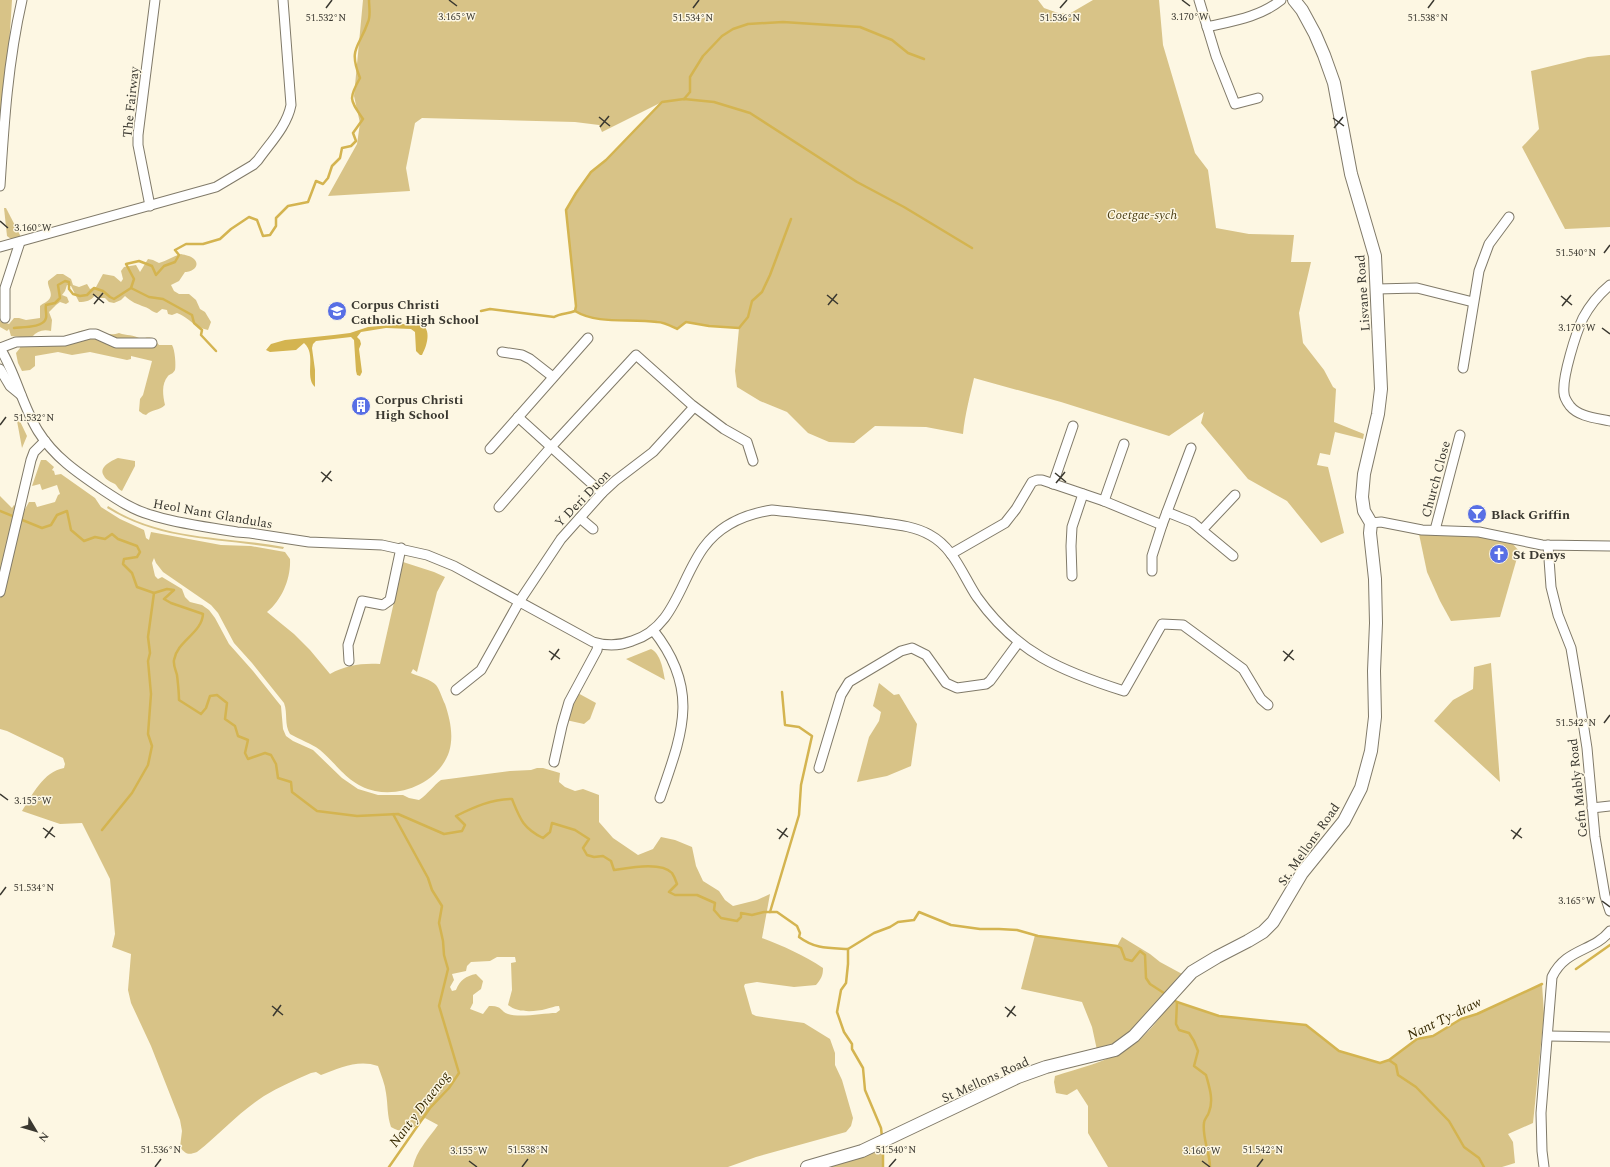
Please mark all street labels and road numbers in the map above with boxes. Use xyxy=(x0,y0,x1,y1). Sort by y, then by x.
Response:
street label: The Fairway xyxy=(117,65,145,139)
street label: Lisvane Road xyxy=(1350,254,1376,332)
street label: Church Close xyxy=(1416,439,1456,520)
street label: Y Deri Duon xyxy=(550,465,616,532)
street label: Heol Nant Glandulas xyxy=(151,494,274,534)
street label: Cefn Mably Road xyxy=(1563,737,1593,838)
street label: St. Mellons Road xyxy=(1273,799,1345,890)
street label: St Mellons Road xyxy=(938,1052,1032,1108)

